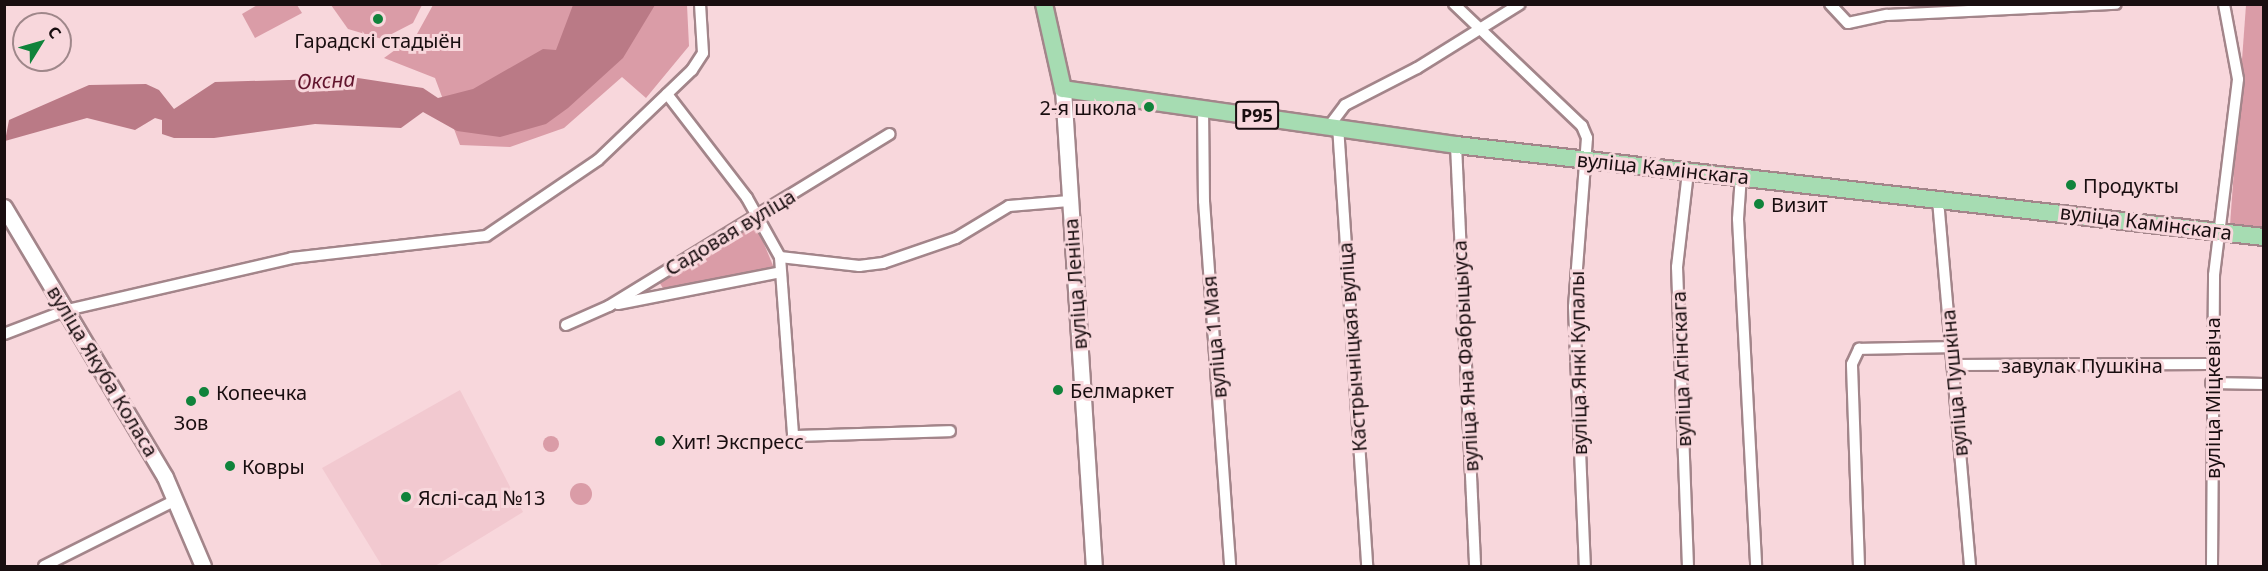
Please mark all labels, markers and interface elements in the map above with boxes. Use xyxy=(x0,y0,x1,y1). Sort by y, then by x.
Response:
north arrow xyxy=(12,12,72,72)
marker: Гарадскі стадыён xyxy=(371,12,385,26)
text: С xyxy=(43,22,67,43)
place label: Гарадскі стадыён xyxy=(294,28,462,52)
water label: Оксна xyxy=(296,66,356,94)
place label: 2-я школа xyxy=(1040,95,1137,119)
marker: 2-я школа xyxy=(1142,100,1156,114)
road number: Р95 xyxy=(1234,100,1280,130)
street label: вуліца Камінскага xyxy=(1576,147,1750,189)
place label: Продукты xyxy=(2083,173,2179,197)
marker: Продукты xyxy=(2064,178,2078,192)
street label: Садовая вуліца xyxy=(661,184,799,280)
place label: Визит xyxy=(1771,192,1828,216)
marker: Визит xyxy=(1752,197,1766,211)
street label: вуліца Камінскага xyxy=(2059,200,2233,244)
street label: вуліца Леніна xyxy=(1058,218,1092,350)
street label: вуліца Яна Фабрыцыуса xyxy=(1447,240,1483,472)
street label: Кастрычніцкая вуліца xyxy=(1333,241,1371,453)
street label: вуліца Янкі Купалы xyxy=(1564,271,1592,455)
street label: вуліца 1 Мая xyxy=(1197,275,1231,399)
street label: вуліца Якуба Коласа xyxy=(42,281,164,461)
street label: вуліца Агінскага xyxy=(1666,291,1696,447)
street label: вуліца Пушкіна xyxy=(1936,308,1972,458)
street label: вуліца Міцкевіча xyxy=(2200,317,2224,479)
street label: завулак Пушкіна xyxy=(2001,353,2163,377)
place label: Белмаркет xyxy=(1070,378,1174,402)
place label: Копеечка xyxy=(216,380,307,404)
marker: Белмаркет xyxy=(1051,383,1065,397)
marker: Копеечка xyxy=(197,385,211,399)
marker: Зов xyxy=(184,394,198,408)
place label: Зов xyxy=(174,410,208,434)
place label: Хит! Экспресс xyxy=(672,429,804,453)
marker: Хит! Экспресс xyxy=(653,434,667,448)
place label: Ковры xyxy=(242,454,305,478)
marker: Ковры xyxy=(223,459,237,473)
place label: Яслі-сад №13 xyxy=(418,485,546,509)
marker: Яслі-сад №13 xyxy=(399,490,413,504)

